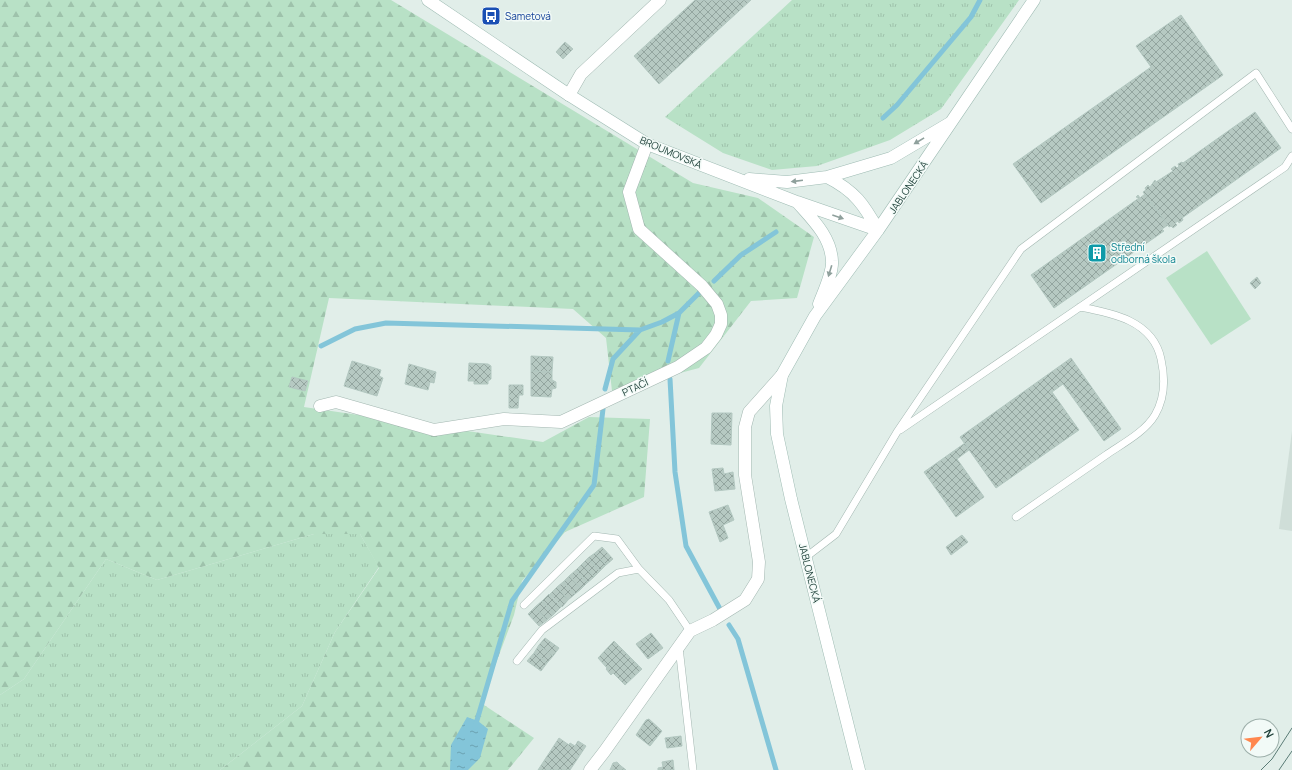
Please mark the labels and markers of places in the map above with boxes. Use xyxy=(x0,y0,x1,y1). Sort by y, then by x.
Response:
bus stop icon: Sametová xyxy=(480,5,502,27)
place label: Sametová xyxy=(505,9,551,23)
place label: Střední odborná škola xyxy=(1111,240,1176,266)
building icon: Střední odborná škola xyxy=(1086,242,1108,264)

